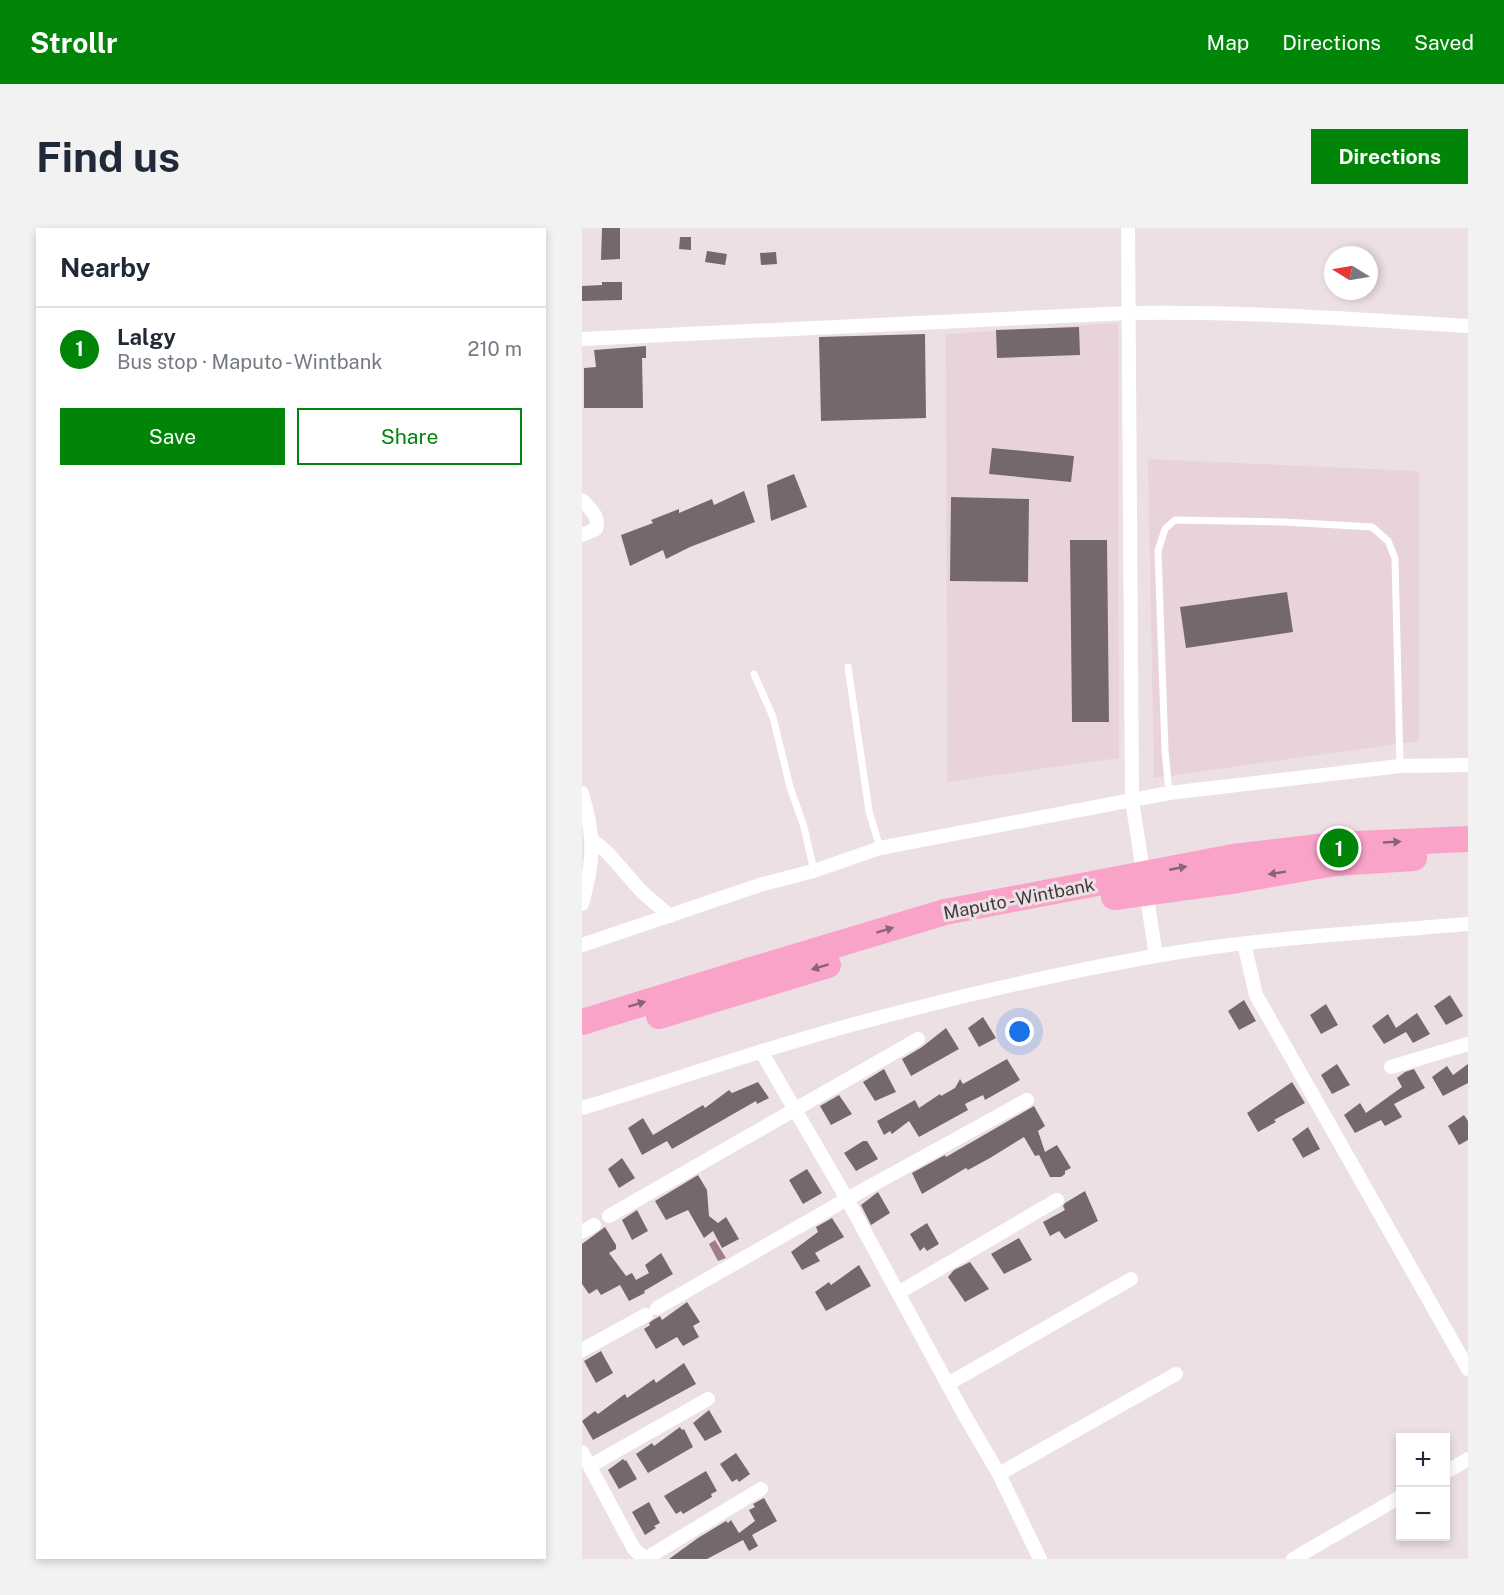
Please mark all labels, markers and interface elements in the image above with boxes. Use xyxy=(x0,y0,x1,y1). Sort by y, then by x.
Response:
text: Strollr xyxy=(30,26,118,59)
text: Map xyxy=(1207,30,1249,55)
text: Directions xyxy=(1282,30,1381,55)
text: Saved xyxy=(1414,30,1474,55)
button: Directions xyxy=(1311,129,1468,184)
text: Find us xyxy=(36,132,180,181)
north arrow xyxy=(1324,246,1378,300)
text: Nearby xyxy=(60,252,150,283)
text: Lalgy xyxy=(117,324,176,350)
text: 1 xyxy=(75,337,84,361)
text: 210 m xyxy=(468,337,522,361)
text: Bus stop · Maputo - Wintbank xyxy=(117,350,382,374)
button: Save xyxy=(60,408,285,465)
button: Share xyxy=(297,408,522,465)
pin: 1 xyxy=(1320,826,1359,870)
one-way arrow xyxy=(1382,837,1401,846)
one-way arrow xyxy=(1169,863,1188,872)
one-way arrow xyxy=(1268,868,1287,877)
street label: Maputo - Wintbank xyxy=(941,874,1096,923)
one-way arrow xyxy=(876,925,894,934)
one-way arrow xyxy=(811,963,829,972)
one-way arrow xyxy=(629,999,647,1008)
your location xyxy=(1005,1017,1034,1046)
map controls xyxy=(1396,1433,1450,1541)
button: + xyxy=(1396,1433,1450,1487)
button: − xyxy=(1396,1487,1450,1541)

